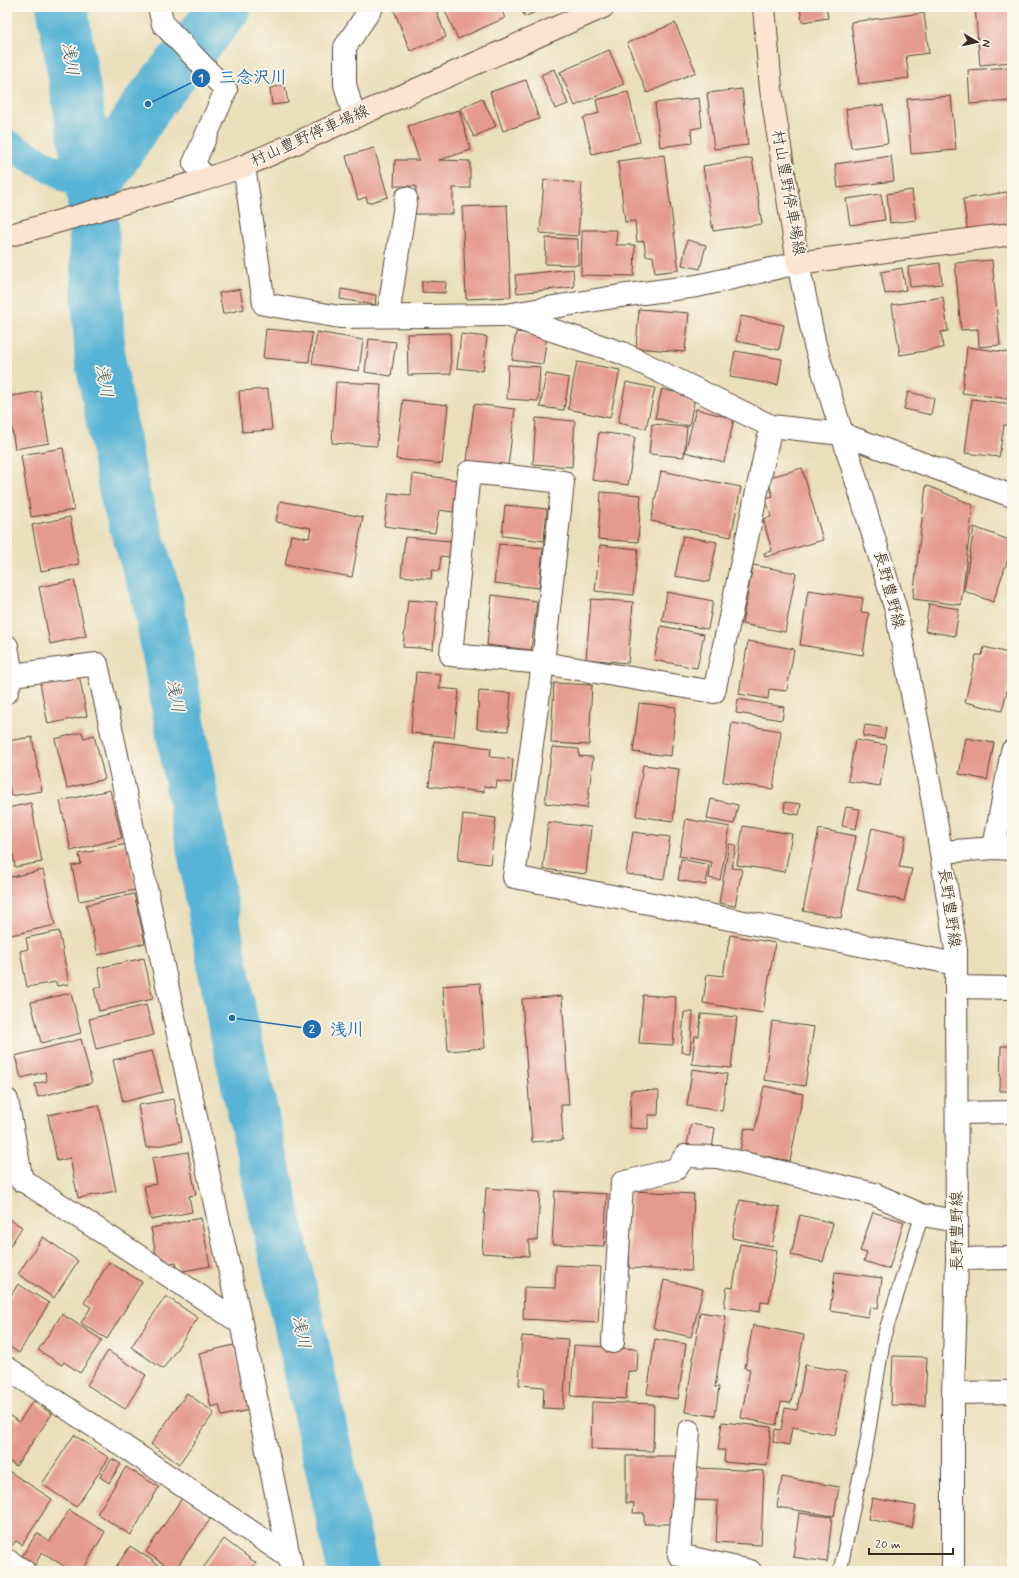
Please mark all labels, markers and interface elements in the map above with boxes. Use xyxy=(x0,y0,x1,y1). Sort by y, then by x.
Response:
north arrow xyxy=(957,22,997,62)
text: N xyxy=(978,39,993,48)
water label: 浅川 xyxy=(56,40,84,78)
callout: 三念沢川 xyxy=(191,63,295,92)
text: 三念沢川 xyxy=(219,67,287,89)
text: 1 xyxy=(198,71,204,87)
street label: 村山豊野停車場線 xyxy=(247,100,373,172)
street label: 村山豊野停車場線 xyxy=(767,128,809,258)
water label: 浅川 xyxy=(90,362,118,400)
street label: 長野豊野線 xyxy=(869,549,909,631)
water label: 浅川 xyxy=(161,677,189,715)
street label: 長野豊野線 xyxy=(933,867,965,949)
callout: 浅川 xyxy=(302,1014,372,1043)
text: 浅川 xyxy=(330,1019,364,1041)
text: 2 xyxy=(309,1022,315,1038)
street label: 長野豊野線 xyxy=(947,1191,968,1271)
water label: 浅川 xyxy=(287,1313,315,1351)
scale bar xyxy=(869,1530,953,1556)
text: 20 m xyxy=(875,1537,901,1553)

